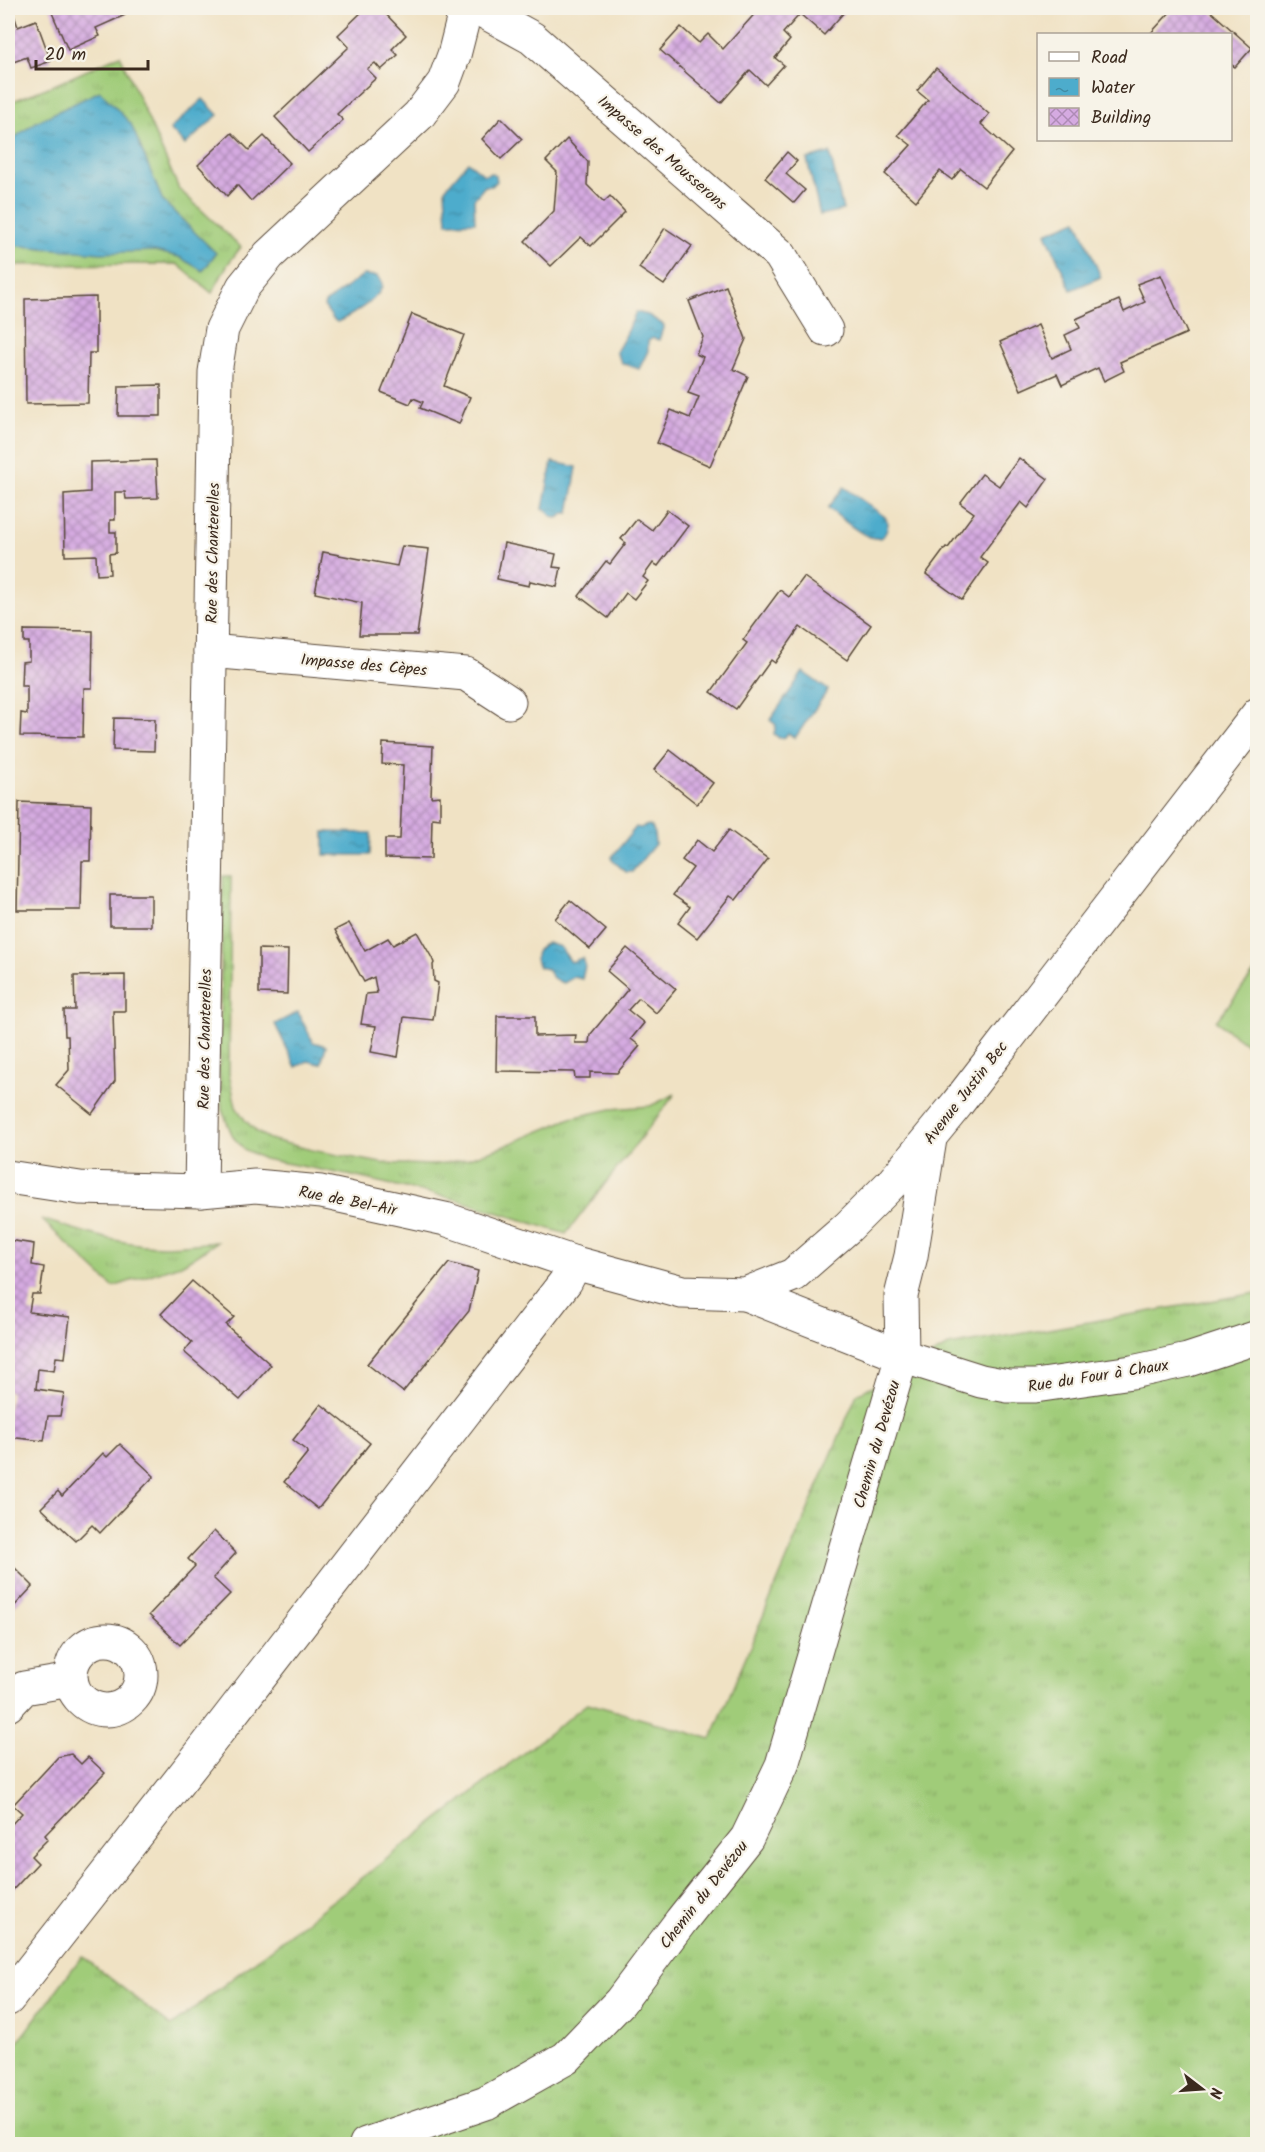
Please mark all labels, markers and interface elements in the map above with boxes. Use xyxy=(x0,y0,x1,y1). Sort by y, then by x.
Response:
scale bar xyxy=(36,33,148,71)
legend xyxy=(1037,33,1232,141)
text: 20 m xyxy=(45,41,86,70)
text: Road xyxy=(1091,44,1128,73)
text: Water xyxy=(1091,74,1136,103)
street label: Impasse des Mousserons xyxy=(592,90,733,217)
text: Building xyxy=(1091,104,1151,133)
street label: Rue des Chanterelles xyxy=(200,482,227,624)
street label: Impasse des Cèpes xyxy=(300,648,428,683)
street label: Rue des Chanterelles xyxy=(192,968,219,1110)
street label: Avenue Justin Bec xyxy=(918,1036,1015,1150)
street label: Rue de Bel-Air xyxy=(296,1180,401,1224)
street label: Rue du Four à Chaux xyxy=(1026,1353,1171,1400)
street label: Chemin du Devézou xyxy=(847,1377,908,1511)
street label: Chemin du Devézou xyxy=(654,1835,755,1955)
north arrow xyxy=(1172,2059,1232,2119)
text: N xyxy=(1201,2084,1228,2101)

